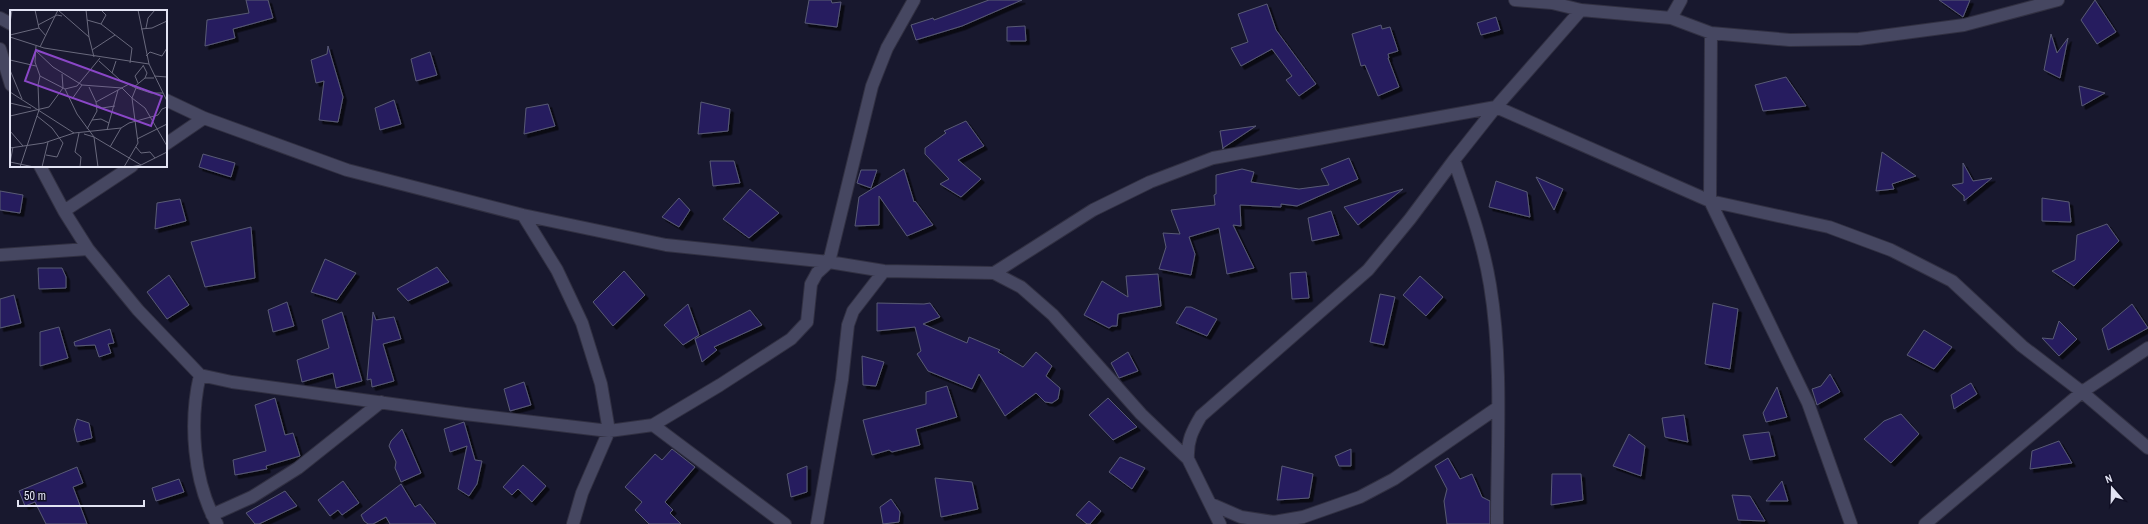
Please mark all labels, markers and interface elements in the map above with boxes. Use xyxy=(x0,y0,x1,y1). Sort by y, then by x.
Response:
inset map xyxy=(10,10,167,167)
north arrow xyxy=(2092,468,2132,508)
text: N xyxy=(2103,471,2114,486)
scale bar xyxy=(18,482,144,508)
text: 50 m xyxy=(24,488,46,504)

